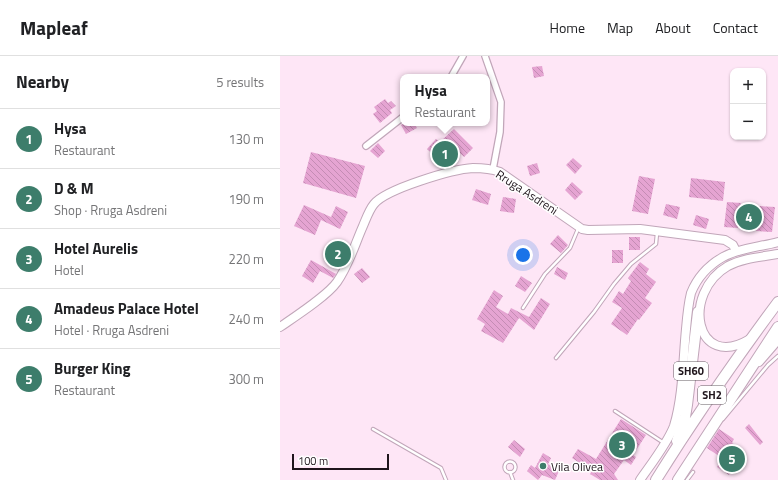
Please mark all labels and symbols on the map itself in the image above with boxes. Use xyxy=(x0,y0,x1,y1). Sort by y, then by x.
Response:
pin: 1 xyxy=(432,139,458,169)
street label: Rruga Asdreni xyxy=(492,165,562,219)
pin: 4 xyxy=(736,202,762,232)
pin: 2 xyxy=(325,239,351,269)
your location xyxy=(513,245,533,265)
road number: SH60 xyxy=(674,362,708,380)
road number: SH2 xyxy=(698,386,726,404)
pin: 3 xyxy=(609,430,635,460)
pin: 5 xyxy=(719,444,745,474)
scale bar xyxy=(292,452,389,471)
place label: Vila Olivea xyxy=(551,457,603,476)
marker: Vila Olivea xyxy=(538,461,548,471)

